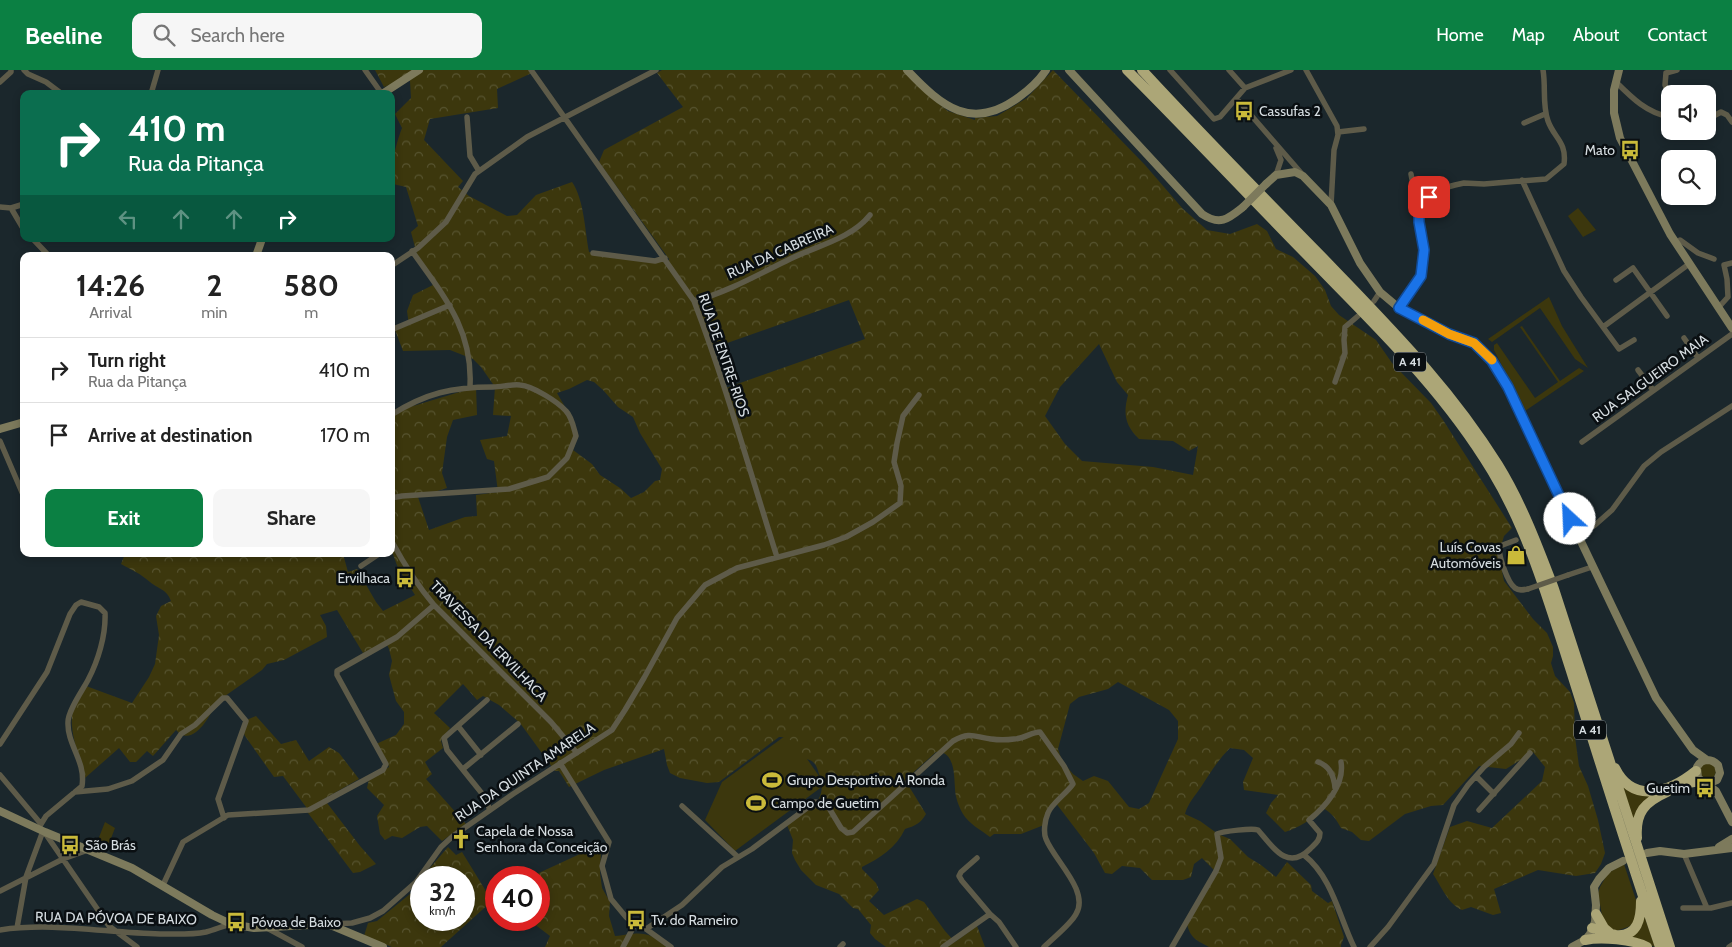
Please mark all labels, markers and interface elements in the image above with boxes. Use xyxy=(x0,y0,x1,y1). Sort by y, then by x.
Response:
search box xyxy=(132,13,482,58)
text: Beeline xyxy=(25,21,102,50)
icon: search xyxy=(150,21,178,49)
text: Search here xyxy=(190,24,285,47)
text: Home xyxy=(1436,24,1484,46)
text: Map xyxy=(1512,24,1545,46)
text: About xyxy=(1573,24,1619,46)
text: Contact xyxy=(1647,24,1707,46)
map controls xyxy=(1661,85,1716,205)
button: sound xyxy=(1661,85,1716,140)
bus stop icon: Cassufas 2 xyxy=(1233,100,1255,122)
place label: Cassufas 2 xyxy=(1259,102,1321,120)
text: 410 m xyxy=(128,107,225,150)
icon: right xyxy=(45,110,110,175)
bus stop icon: Mato xyxy=(1619,139,1641,161)
place label: Mato xyxy=(1585,141,1615,159)
text: Rua da Pitança xyxy=(128,150,264,177)
button: search xyxy=(1661,150,1716,205)
pin xyxy=(1408,176,1450,218)
icon: arrive xyxy=(1415,183,1443,211)
icon: left xyxy=(114,205,142,233)
icon: ahead xyxy=(167,205,195,233)
icon: ahead xyxy=(220,205,248,233)
icon: right xyxy=(273,205,301,233)
street label: RUA DA CABREIRA xyxy=(724,219,836,282)
text: 14:26 xyxy=(76,267,145,304)
text: 2 xyxy=(206,267,222,304)
text: 580 xyxy=(284,267,339,304)
street label: RUA DE ENTRE-RIOS xyxy=(694,291,754,419)
text: Arrival xyxy=(89,303,132,322)
text: min xyxy=(201,303,228,322)
text: m xyxy=(304,303,318,322)
street label: RUA SALGUEIRO MAIA xyxy=(1588,330,1712,426)
text: Turn right xyxy=(88,349,166,372)
road number: A 41 xyxy=(1394,352,1426,372)
icon: right xyxy=(45,356,73,384)
text: 410 m xyxy=(319,359,370,382)
text: Rua da Pitança xyxy=(88,372,187,391)
icon: arrive xyxy=(45,421,73,449)
text: Arrive at destination xyxy=(88,424,252,447)
text: 170 m xyxy=(320,424,370,447)
button: Exit xyxy=(45,489,203,547)
button: Share xyxy=(213,489,370,547)
position arrow xyxy=(1543,492,1595,544)
place label: Luís Covas Automóveis xyxy=(1430,538,1501,572)
shop icon: Luís Covas Automóveis xyxy=(1505,544,1527,566)
bus stop icon: Ervilhaca xyxy=(394,567,416,589)
place label: Ervilhaca xyxy=(337,569,390,587)
street label: TRAVESSA DA ERVILHACA xyxy=(427,577,552,705)
street label: RUA DA QUINTA AMARELA xyxy=(451,718,599,826)
road number: A 41 xyxy=(1574,720,1606,740)
sports icon: Grupo Desportivo A Ronda xyxy=(761,769,783,791)
place label: Grupo Desportivo A Ronda xyxy=(787,771,945,789)
bus stop icon: Guetim xyxy=(1694,777,1716,799)
place label: Guetim xyxy=(1646,779,1690,797)
sports icon: Campo de Guetim xyxy=(745,792,767,814)
place label: Campo de Guetim xyxy=(771,794,879,812)
place label: Capela de Nossa Senhora da Conceição xyxy=(476,822,608,856)
church icon: Capela de Nossa Senhora da Conceição xyxy=(450,828,472,850)
bus stop icon: São Brás xyxy=(59,834,81,856)
place label: São Brás xyxy=(85,836,136,854)
speed limit sign: 40 xyxy=(485,866,550,931)
text: 32 xyxy=(429,877,456,907)
text: km/h xyxy=(429,903,456,918)
street label: RUA DA PÓVOA DE BAIXO xyxy=(35,908,197,928)
bus stop icon: Tv. do Rameiro xyxy=(625,909,647,931)
bus stop icon: Póvoa de Baixo xyxy=(225,911,247,933)
place label: Tv. do Rameiro xyxy=(651,911,738,929)
place label: Póvoa de Baixo xyxy=(251,913,341,931)

